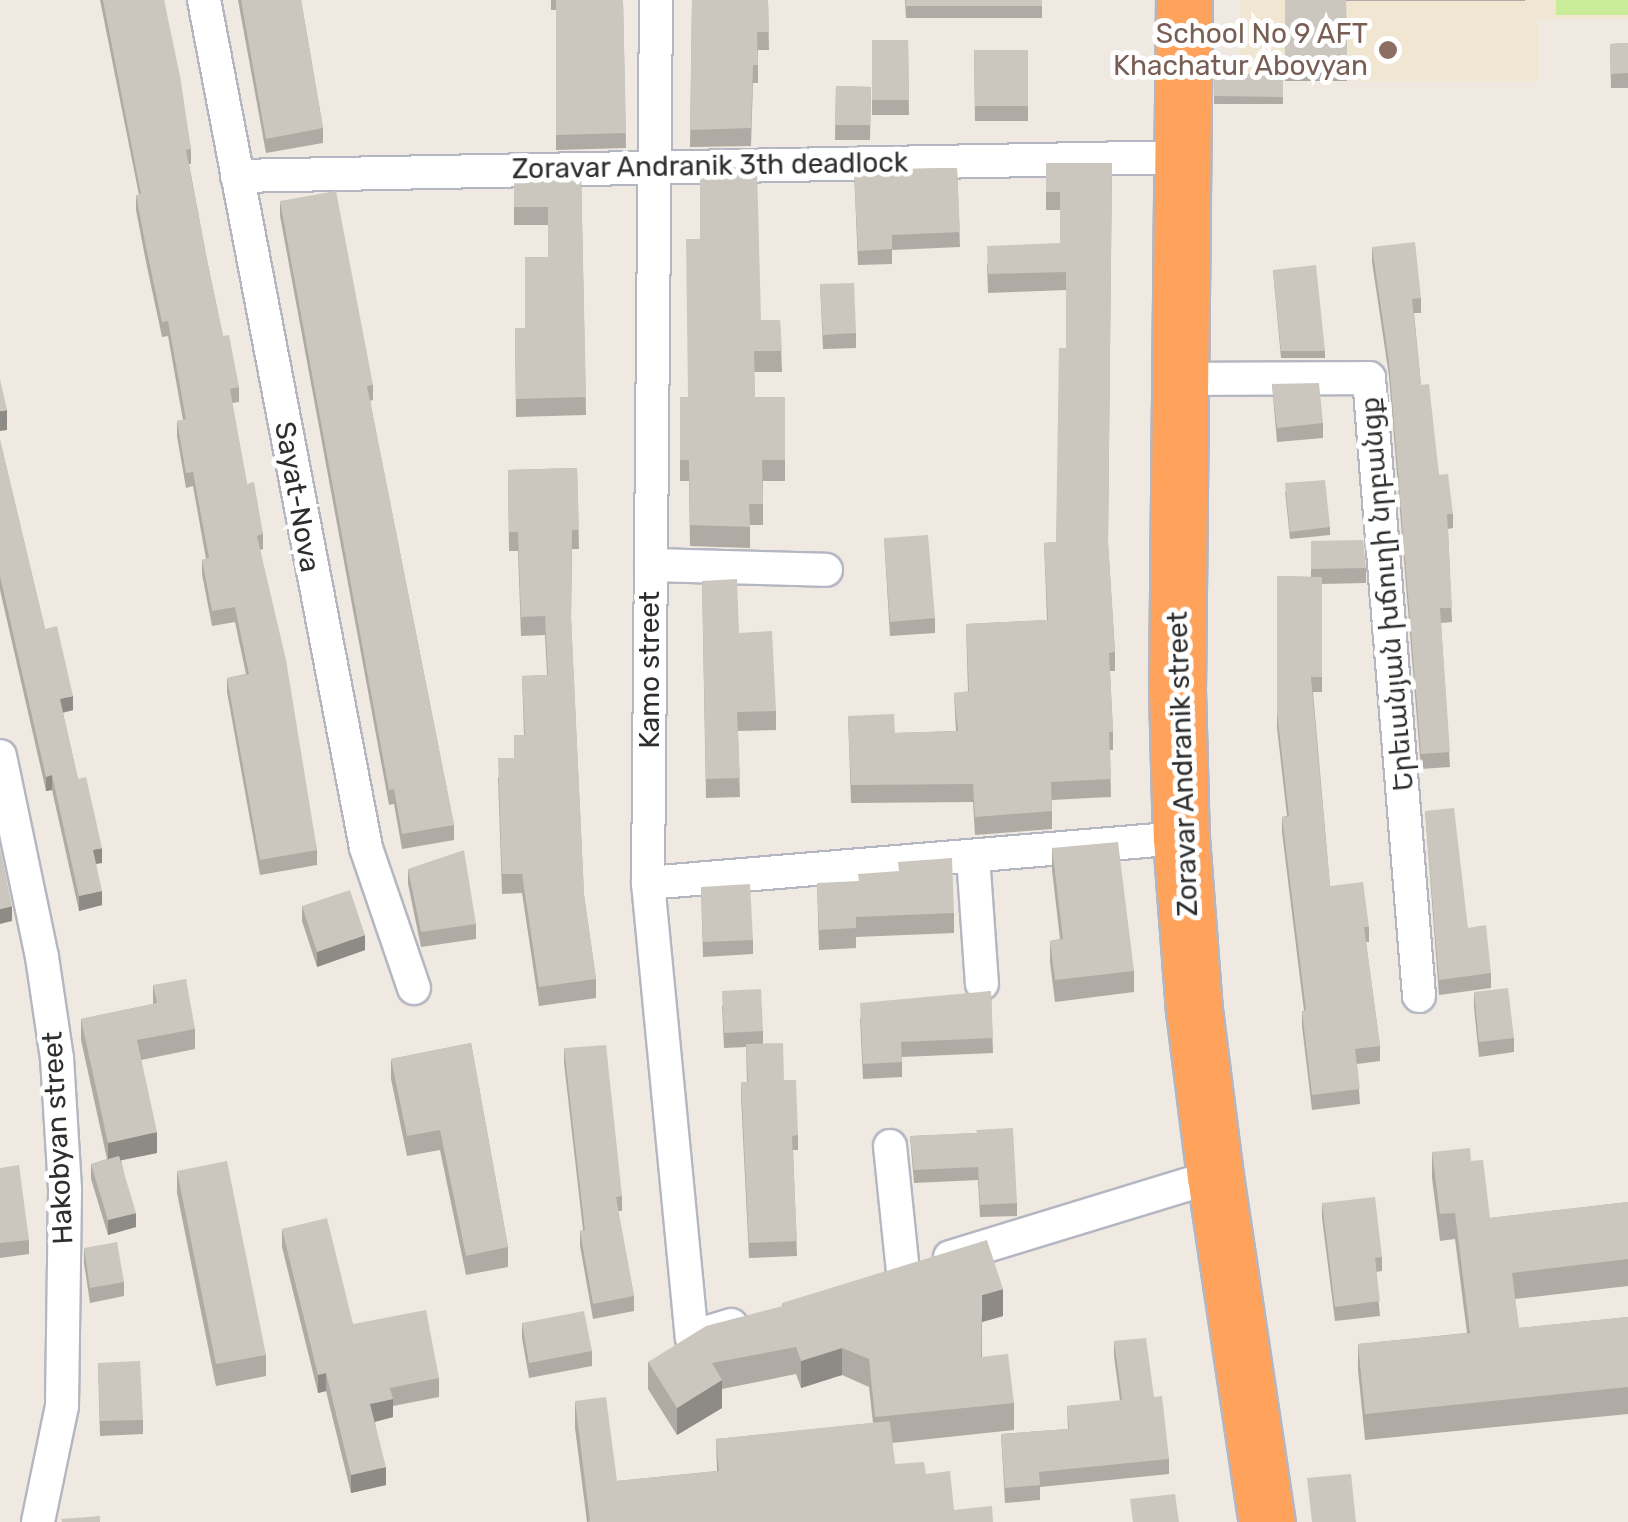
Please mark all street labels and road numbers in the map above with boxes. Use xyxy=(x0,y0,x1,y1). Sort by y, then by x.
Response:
street label: Zoravar Andranik 3th deadlock xyxy=(511,146,909,186)
street label: Երեւանյան խճուղի նրբանցք xyxy=(1353,395,1421,793)
street label: Sayat-Nova xyxy=(267,419,327,575)
street label: Kamo street xyxy=(633,591,667,749)
street label: Zoravar Andranik street xyxy=(1161,610,1205,918)
street label: Hakobyan street xyxy=(36,1031,80,1245)

